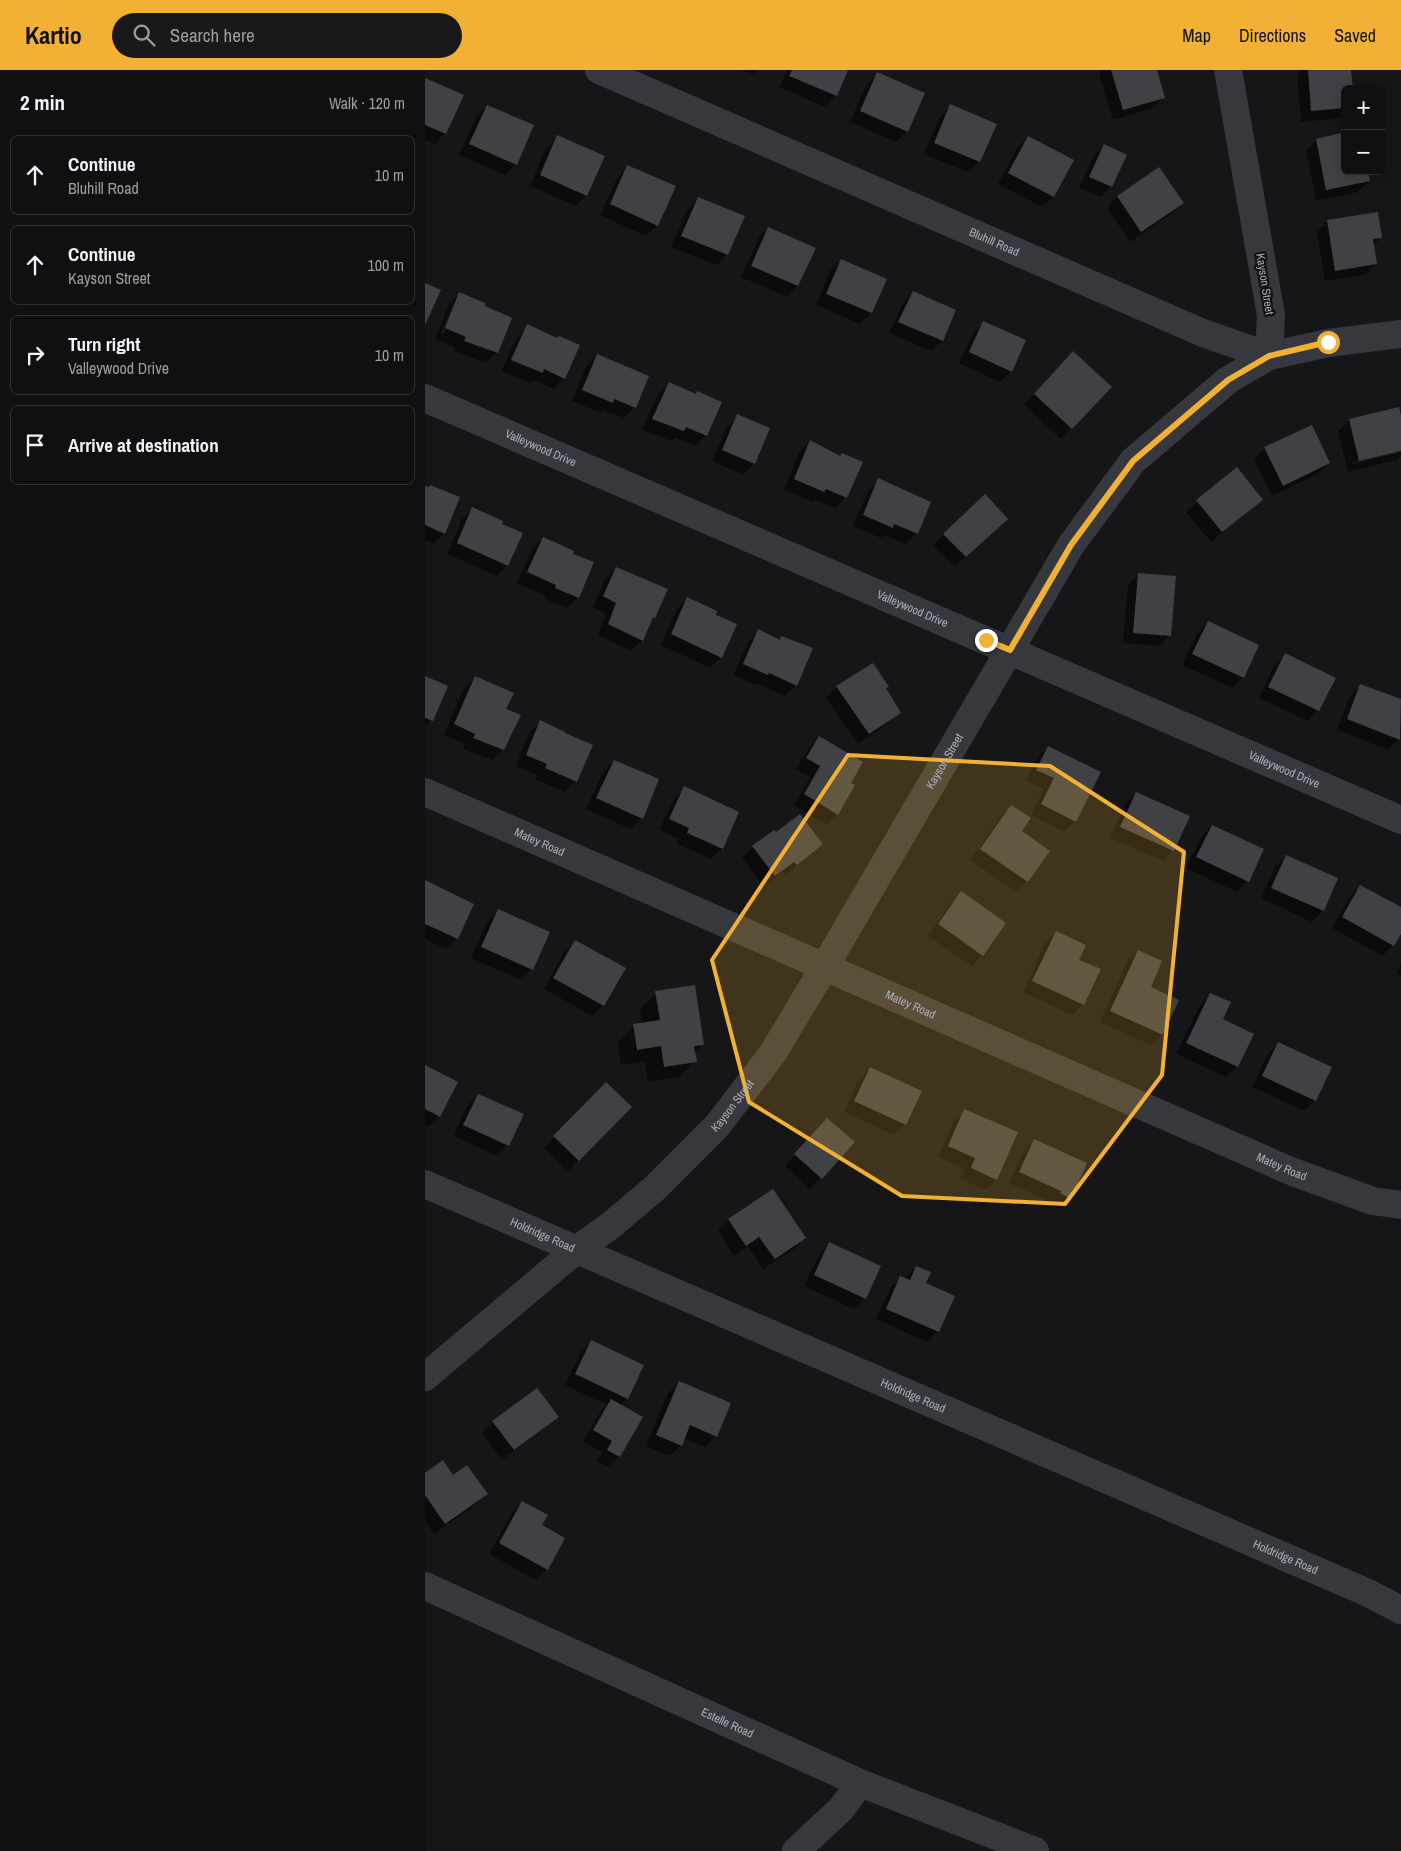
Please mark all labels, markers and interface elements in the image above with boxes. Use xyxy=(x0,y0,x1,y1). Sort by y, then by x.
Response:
search box xyxy=(112,13,462,58)
text: Kartio xyxy=(25,19,82,51)
icon: search xyxy=(130,21,158,49)
text: Search here xyxy=(170,22,255,48)
text: Map xyxy=(1182,23,1211,48)
text: Directions xyxy=(1239,23,1306,48)
text: Saved xyxy=(1334,23,1376,48)
map controls xyxy=(1341,85,1386,175)
button: + xyxy=(1341,85,1386,130)
text: 2 min xyxy=(20,88,65,117)
text: Walk · 120 m xyxy=(329,92,405,114)
button: − xyxy=(1341,130,1386,175)
text: Continue xyxy=(68,151,136,177)
icon: ahead xyxy=(21,161,49,189)
text: 10 m xyxy=(375,164,404,186)
text: Bluhill Road xyxy=(68,177,139,199)
street label: Bluhill Road xyxy=(967,224,1022,260)
text: Continue xyxy=(68,241,136,267)
icon: ahead xyxy=(21,251,49,279)
street label: Kayson Street xyxy=(1252,252,1278,316)
text: 100 m xyxy=(368,254,404,276)
text: Kayson Street xyxy=(68,267,150,289)
text: Turn right xyxy=(68,331,140,357)
route start xyxy=(1317,331,1340,354)
icon: right xyxy=(21,341,49,369)
text: 10 m xyxy=(375,344,404,366)
text: Valleywood Drive xyxy=(68,357,169,379)
street label: Valleywood Drive xyxy=(503,426,579,470)
icon: arrive xyxy=(21,431,49,459)
text: Arrive at destination xyxy=(68,432,219,458)
street label: Valleywood Drive xyxy=(874,586,950,631)
route end xyxy=(975,629,998,652)
street label: Kayson Street xyxy=(922,730,967,792)
street label: Valleywood Drive xyxy=(1246,747,1322,792)
street label: Matey Road xyxy=(512,824,567,860)
street label: Matey Road xyxy=(883,987,938,1023)
street label: Kayson Street xyxy=(707,1076,758,1136)
street label: Matey Road xyxy=(1254,1149,1309,1184)
street label: Holdridge Road xyxy=(508,1214,577,1256)
street label: Holdridge Road xyxy=(878,1375,948,1417)
street label: Holdridge Road xyxy=(1251,1536,1320,1578)
street label: Estelle Road xyxy=(699,1704,756,1742)

